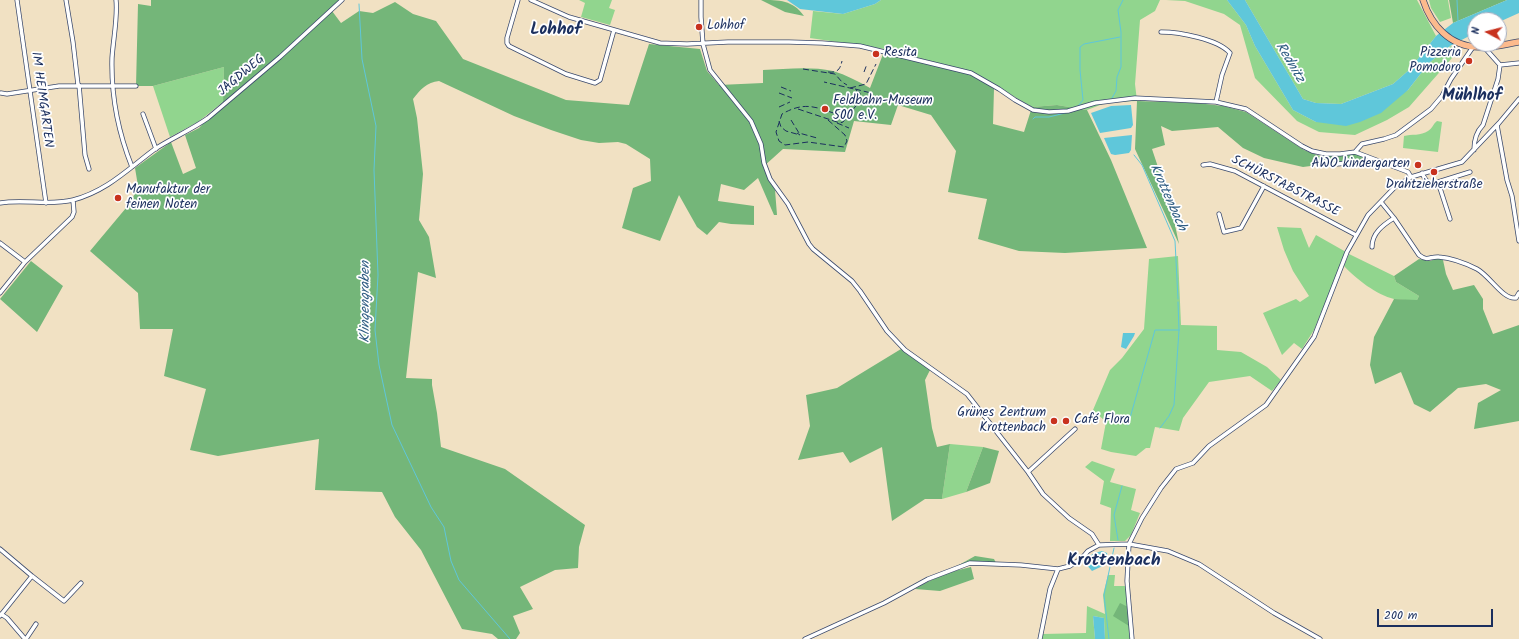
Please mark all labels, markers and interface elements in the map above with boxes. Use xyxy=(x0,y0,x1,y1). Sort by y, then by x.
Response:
north arrow xyxy=(1467,12,1507,52)
place label: Lohhof xyxy=(707,19,745,35)
district label: Lohhof xyxy=(530,21,582,41)
marker: Lohhof xyxy=(694,22,704,32)
text: N xyxy=(1467,26,1485,35)
water label: Rednitz xyxy=(1271,40,1307,86)
place label: Resita xyxy=(884,46,917,62)
place label: Pizzeria Pomodoro xyxy=(1409,46,1461,77)
marker: Resita xyxy=(871,49,881,59)
street label: IM HEIMGARTEN xyxy=(27,51,55,149)
street label: JAGDWEG xyxy=(216,52,268,100)
marker: Pizzeria Pomodoro xyxy=(1464,56,1474,66)
district label: Mühlhof xyxy=(1442,87,1502,107)
place label: Feldbahn-Museum 500 e.V. xyxy=(833,94,933,125)
marker: Feldbahn-Museum 500 e.V. xyxy=(820,104,830,114)
street label: SCHÜRSTABSTRASSE xyxy=(1228,153,1342,221)
place label: AWO kindergarten xyxy=(1312,157,1410,173)
marker: AWO kindergarten xyxy=(1413,160,1423,170)
water label: Krottenbach xyxy=(1145,162,1189,234)
marker: Drahtzieherstraße xyxy=(1429,167,1439,177)
place label: Drahtzieherstraße xyxy=(1386,178,1482,194)
place label: Manufaktur der feinen Noten xyxy=(126,183,210,214)
marker: Manufaktur der feinen Noten xyxy=(113,193,123,203)
water label: Klingengraben xyxy=(359,261,375,343)
place label: Grünes Zentrum Krottenbach xyxy=(957,406,1046,437)
place label: Café Flora xyxy=(1074,413,1130,429)
marker: Grünes Zentrum Krottenbach xyxy=(1049,416,1059,426)
marker: Café Flora xyxy=(1061,416,1071,426)
district label: Krottenbach xyxy=(1067,552,1161,572)
scale bar xyxy=(1379,601,1495,627)
text: 200 m xyxy=(1384,606,1417,625)

